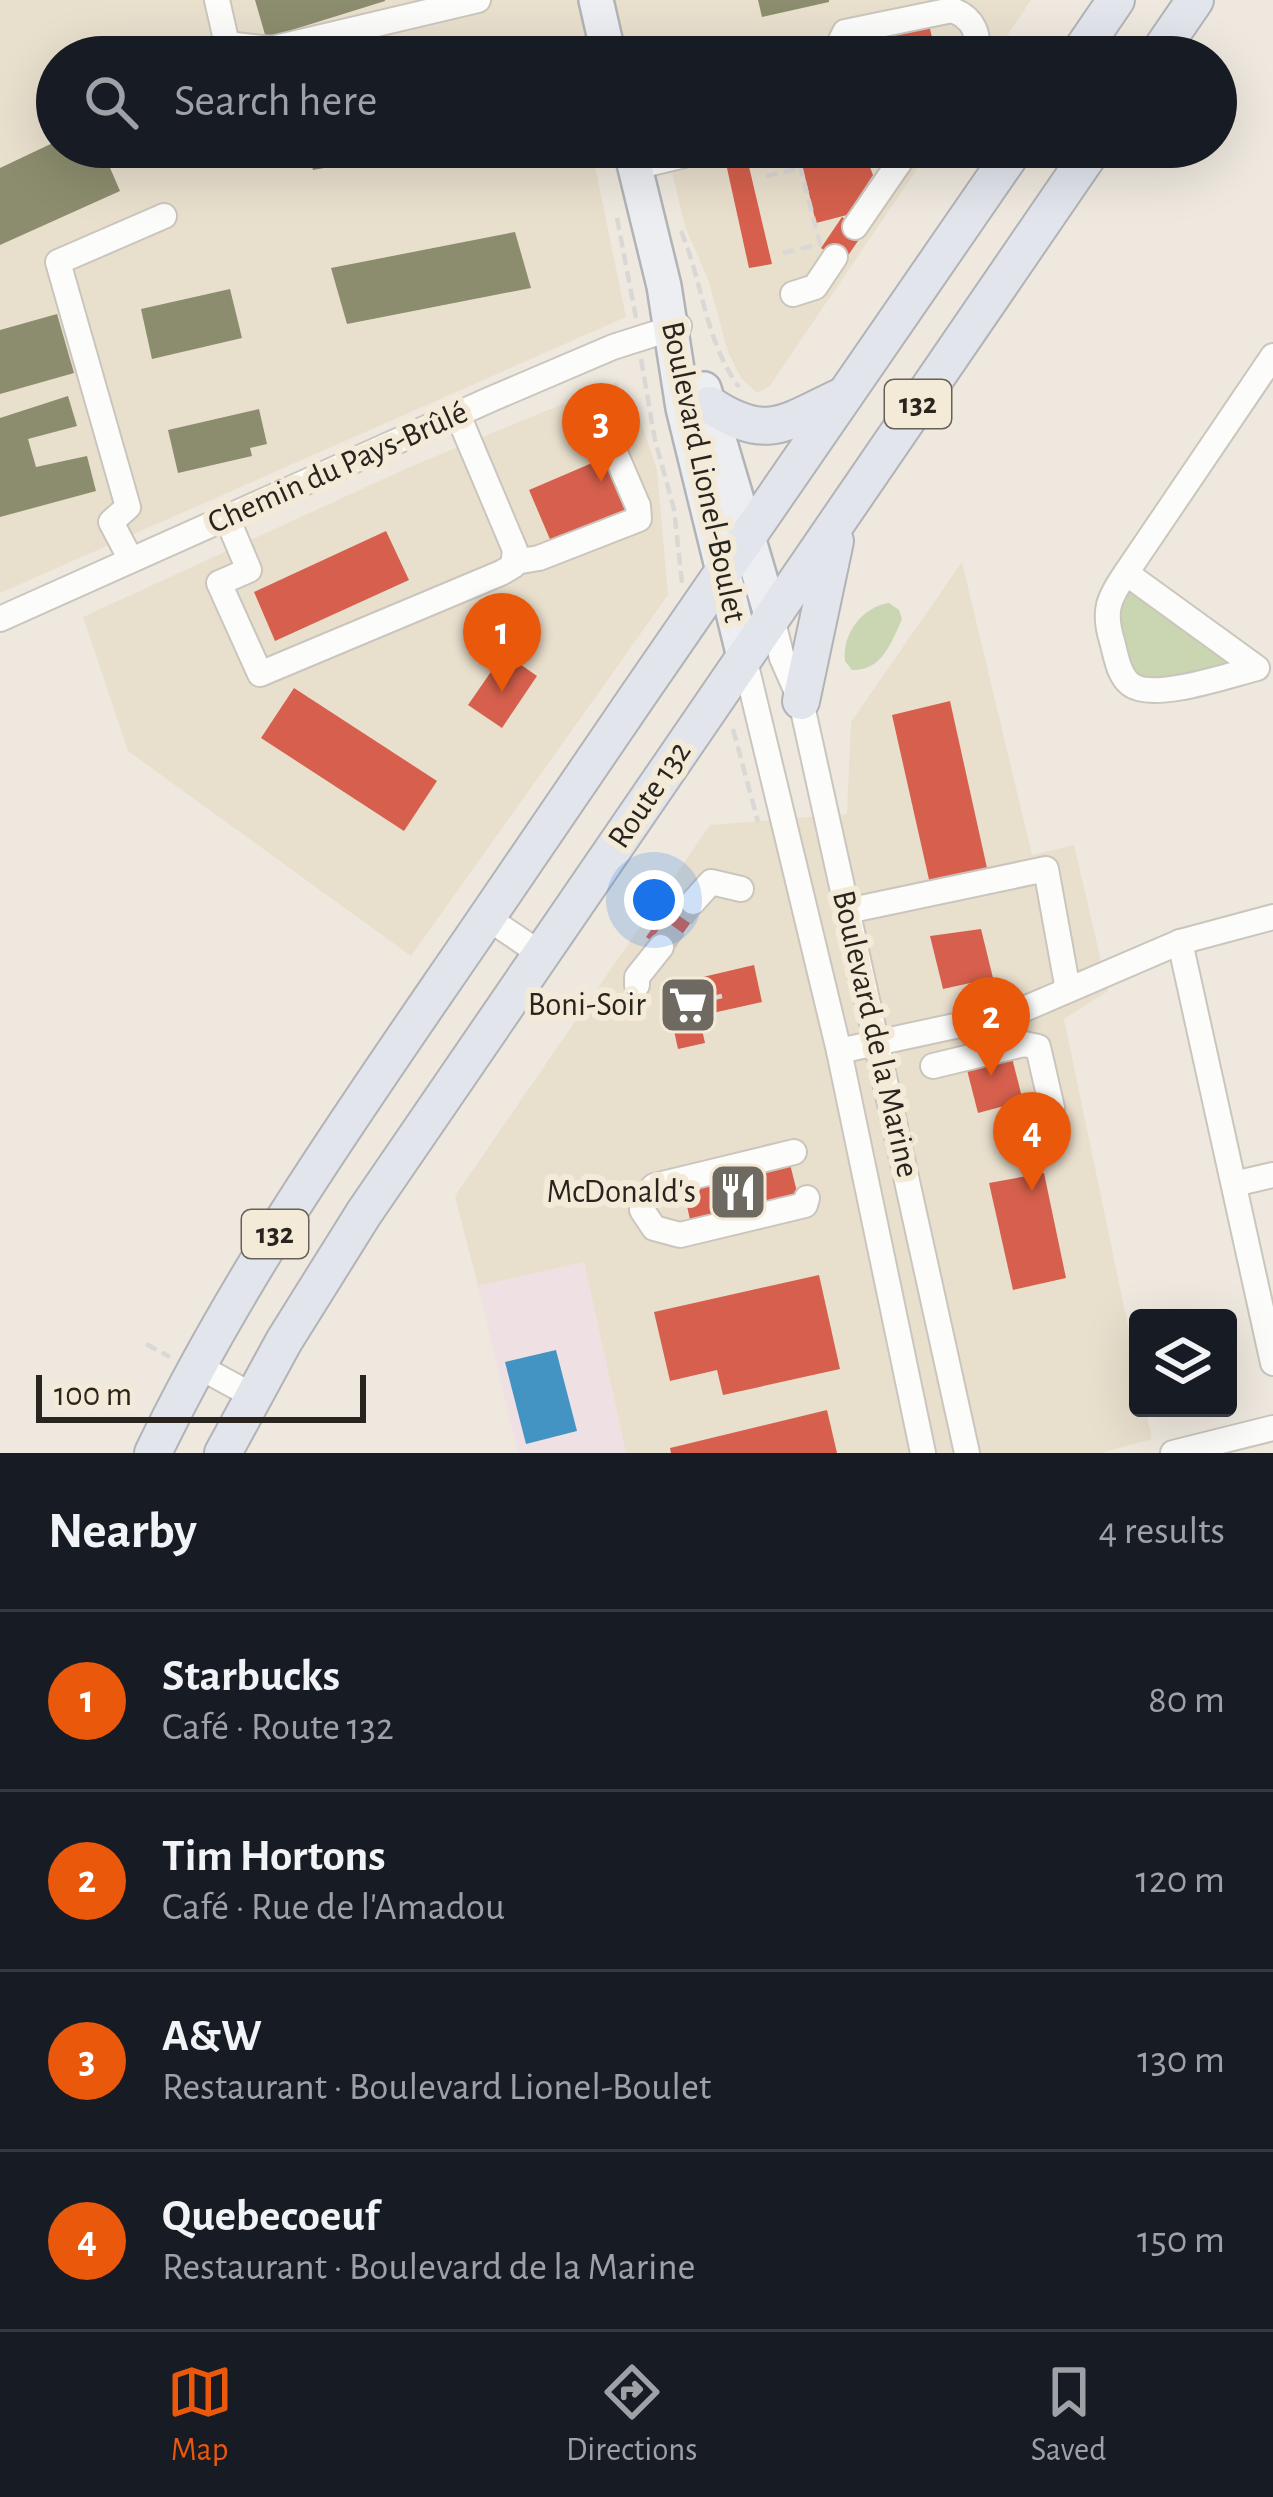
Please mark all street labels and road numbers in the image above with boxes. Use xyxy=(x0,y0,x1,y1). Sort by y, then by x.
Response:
street label: Boulevard Lionel-Boulet xyxy=(655,319,751,626)
road number: 132 xyxy=(885,380,951,428)
street label: Chemin du Pays-Brûlé xyxy=(203,396,473,540)
street label: Route 132 xyxy=(603,736,697,854)
street label: Boulevard de la Marine xyxy=(826,887,924,1181)
road number: 132 xyxy=(242,1210,308,1258)

